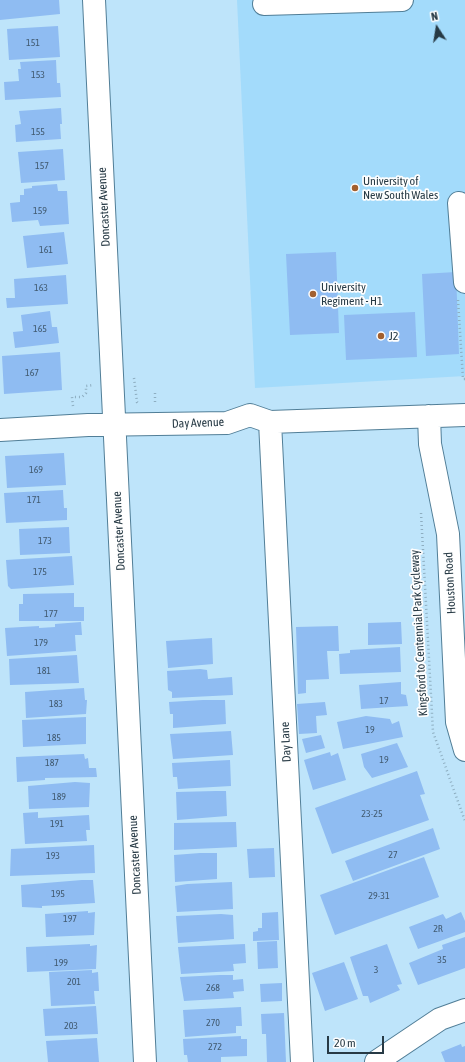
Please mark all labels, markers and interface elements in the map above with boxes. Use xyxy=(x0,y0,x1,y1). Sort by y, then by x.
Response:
north arrow xyxy=(417,8,457,48)
text: N xyxy=(430,10,439,23)
house number: 151 xyxy=(26,37,40,49)
house number: 153 xyxy=(31,69,45,81)
house number: 155 xyxy=(31,126,45,138)
house number: 157 xyxy=(35,160,49,172)
street label: Doncaster Avenue xyxy=(95,167,113,247)
place label: University of New South Wales xyxy=(363,174,438,202)
marker: University of New South Wales xyxy=(350,183,360,193)
house number: 159 xyxy=(33,205,47,217)
house number: 161 xyxy=(39,244,53,256)
place label: University Regiment - H1 xyxy=(321,280,383,308)
house number: 163 xyxy=(34,282,48,294)
marker: University Regiment - H1 xyxy=(308,289,318,299)
house number: 165 xyxy=(33,323,47,335)
place label: J2 xyxy=(389,329,398,343)
marker: J2 xyxy=(376,331,386,341)
house number: 167 xyxy=(25,367,39,379)
street label: Day Avenue xyxy=(172,415,224,431)
house number: 169 xyxy=(29,464,43,476)
street label: Doncaster Avenue xyxy=(110,491,128,571)
house number: 171 xyxy=(27,494,41,506)
house number: 173 xyxy=(38,535,52,547)
street label: Kingsford to Centennial Park Cycleway xyxy=(407,549,431,717)
street label: Houston Road xyxy=(441,552,459,614)
house number: 175 xyxy=(33,566,47,578)
house number: 177 xyxy=(44,608,58,620)
house number: 179 xyxy=(34,637,48,649)
house number: 181 xyxy=(37,665,51,677)
house number: 17 xyxy=(379,695,389,707)
house number: 183 xyxy=(49,698,63,710)
street label: Day Lane xyxy=(278,721,294,763)
house number: 19 xyxy=(365,724,375,736)
house number: 185 xyxy=(47,732,61,744)
house number: 19 xyxy=(379,754,389,766)
house number: 187 xyxy=(45,757,59,769)
house number: 189 xyxy=(52,791,66,803)
house number: 23-25 xyxy=(361,808,383,820)
street label: Doncaster Avenue xyxy=(126,815,144,895)
house number: 191 xyxy=(50,818,64,830)
house number: 27 xyxy=(388,849,398,861)
house number: 193 xyxy=(46,850,60,862)
house number: 195 xyxy=(51,888,65,900)
house number: 29-31 xyxy=(368,890,390,902)
house number: 197 xyxy=(63,913,77,925)
house number: 2R xyxy=(433,923,443,935)
house number: 35 xyxy=(437,954,447,966)
house number: 199 xyxy=(54,957,68,969)
house number: 3 xyxy=(374,964,378,976)
house number: 201 xyxy=(67,976,81,988)
house number: 268 xyxy=(206,982,220,994)
house number: 270 xyxy=(206,1017,220,1029)
house number: 203 xyxy=(64,1020,78,1032)
scale bar xyxy=(329,1028,386,1054)
text: 20 m xyxy=(334,1036,356,1050)
house number: 272 xyxy=(208,1041,222,1053)

